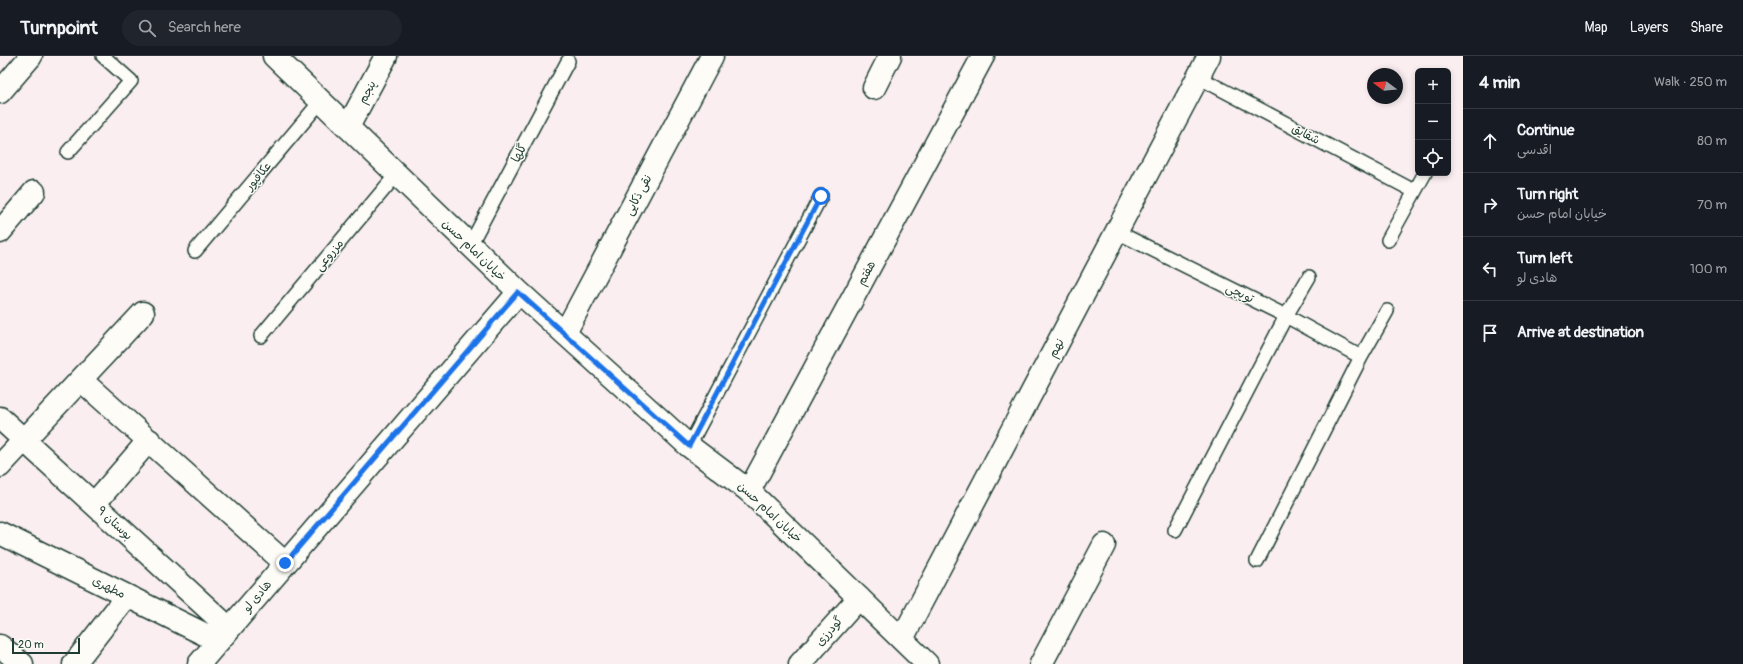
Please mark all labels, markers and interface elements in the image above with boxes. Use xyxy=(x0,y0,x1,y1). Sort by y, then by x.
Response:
search box xyxy=(122,10,402,46)
text: Turnpoint xyxy=(20,16,98,40)
icon: search xyxy=(136,17,158,39)
text: Search here xyxy=(168,18,241,37)
text: Map xyxy=(1585,19,1608,36)
text: Layers xyxy=(1630,19,1668,36)
text: Share xyxy=(1690,19,1723,36)
north arrow xyxy=(1367,68,1403,104)
map controls xyxy=(1415,68,1451,176)
button: + xyxy=(1415,68,1451,104)
text: 4 min xyxy=(1479,72,1520,93)
text: Walk · 250 m xyxy=(1654,74,1727,90)
street label: پنجم xyxy=(355,78,381,107)
button: − xyxy=(1415,104,1451,140)
street label: شقایق xyxy=(1289,121,1322,148)
text: Continue xyxy=(1517,121,1575,140)
icon: ahead xyxy=(1479,130,1501,152)
text: 80 m xyxy=(1697,133,1727,149)
button: locate xyxy=(1415,140,1451,176)
street label: گلها xyxy=(508,141,531,165)
text: اقدسی xyxy=(1517,142,1552,158)
street label: عکافپور xyxy=(241,159,275,194)
street label: نقی ذکایی xyxy=(621,172,655,218)
text: Turn right xyxy=(1517,185,1578,204)
route start xyxy=(812,187,830,205)
icon: right xyxy=(1479,194,1501,216)
text: 70 m xyxy=(1697,197,1727,213)
text: خیابان امام حسن xyxy=(1517,206,1607,222)
street label: خیابان امام حسن xyxy=(438,216,509,285)
street label: مزروعی xyxy=(312,236,347,274)
text: Turn left xyxy=(1517,249,1573,268)
street label: هفتم xyxy=(854,258,880,289)
icon: left xyxy=(1479,258,1501,280)
text: 100 m xyxy=(1690,261,1727,277)
text: هادی لو xyxy=(1517,270,1557,286)
street label: توپچی xyxy=(1223,280,1257,307)
icon: arrive xyxy=(1479,322,1501,344)
text: Arrive at destination xyxy=(1517,323,1644,342)
street label: نهم xyxy=(1045,336,1069,361)
street label: خیابان امام حسن xyxy=(734,479,805,547)
street label: بوستان ۹ xyxy=(94,503,135,543)
route end xyxy=(276,554,294,572)
street label: مطهری xyxy=(90,573,128,602)
street label: هادی لو xyxy=(239,577,275,616)
street label: گودرزی xyxy=(812,613,846,649)
scale bar xyxy=(12,636,80,655)
text: 20 m xyxy=(18,638,44,651)

